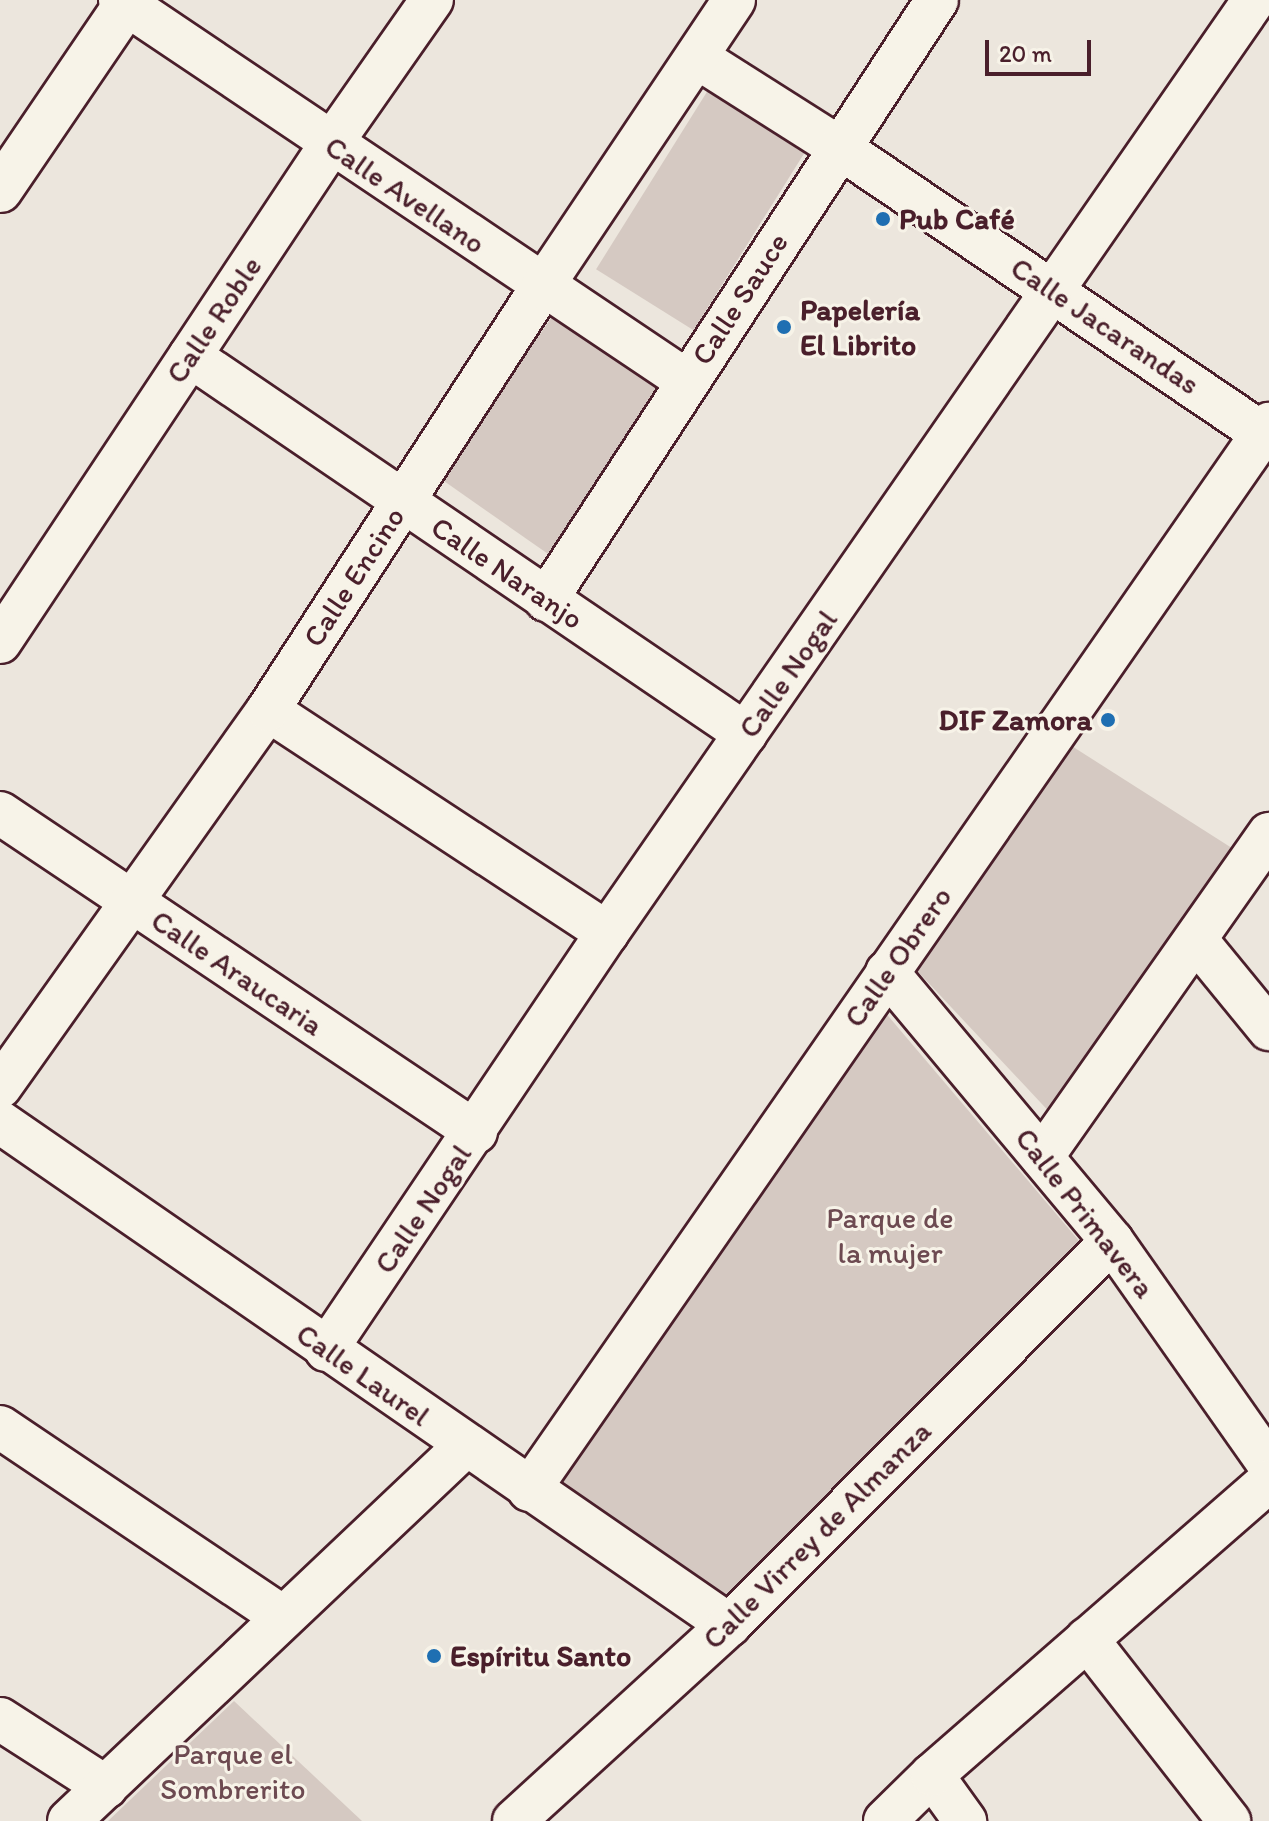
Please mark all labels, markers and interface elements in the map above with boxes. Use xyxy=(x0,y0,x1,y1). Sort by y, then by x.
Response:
scale bar xyxy=(989,24,1095,74)
text: 20 m xyxy=(999,39,1052,68)
street label: Calle Avellano xyxy=(319,129,491,261)
place label: Pub Café xyxy=(899,201,1015,237)
marker: Pub Café xyxy=(874,210,892,228)
street label: Calle Sauce xyxy=(684,226,796,372)
street label: Calle Jacarandas xyxy=(1003,249,1207,403)
street label: Calle Roble xyxy=(159,250,269,390)
place label: Papelería El Librito xyxy=(800,292,920,362)
marker: Papelería El Librito xyxy=(775,318,793,336)
street label: Calle Encino xyxy=(295,500,413,654)
street label: Calle Naranjo xyxy=(425,509,589,637)
street label: Calle Nogal xyxy=(731,603,845,745)
place label: DIF Zamora xyxy=(939,702,1092,738)
marker: DIF Zamora xyxy=(1099,711,1117,729)
street label: Calle Obrero xyxy=(837,880,959,1034)
street label: Calle Araucaria xyxy=(144,902,330,1044)
street label: Calle Primavera xyxy=(1008,1121,1162,1305)
street label: Calle Nogal xyxy=(367,1138,479,1280)
park label: Parque de la mujer xyxy=(826,1200,954,1270)
street label: Calle Laurel xyxy=(289,1316,437,1434)
street label: Calle Virrey de Almanza xyxy=(696,1414,938,1656)
place label: Espíritu Santo xyxy=(450,1638,632,1674)
marker: Espíritu Santo xyxy=(425,1647,443,1665)
park label: Parque el Sombrerito xyxy=(160,1736,306,1806)

